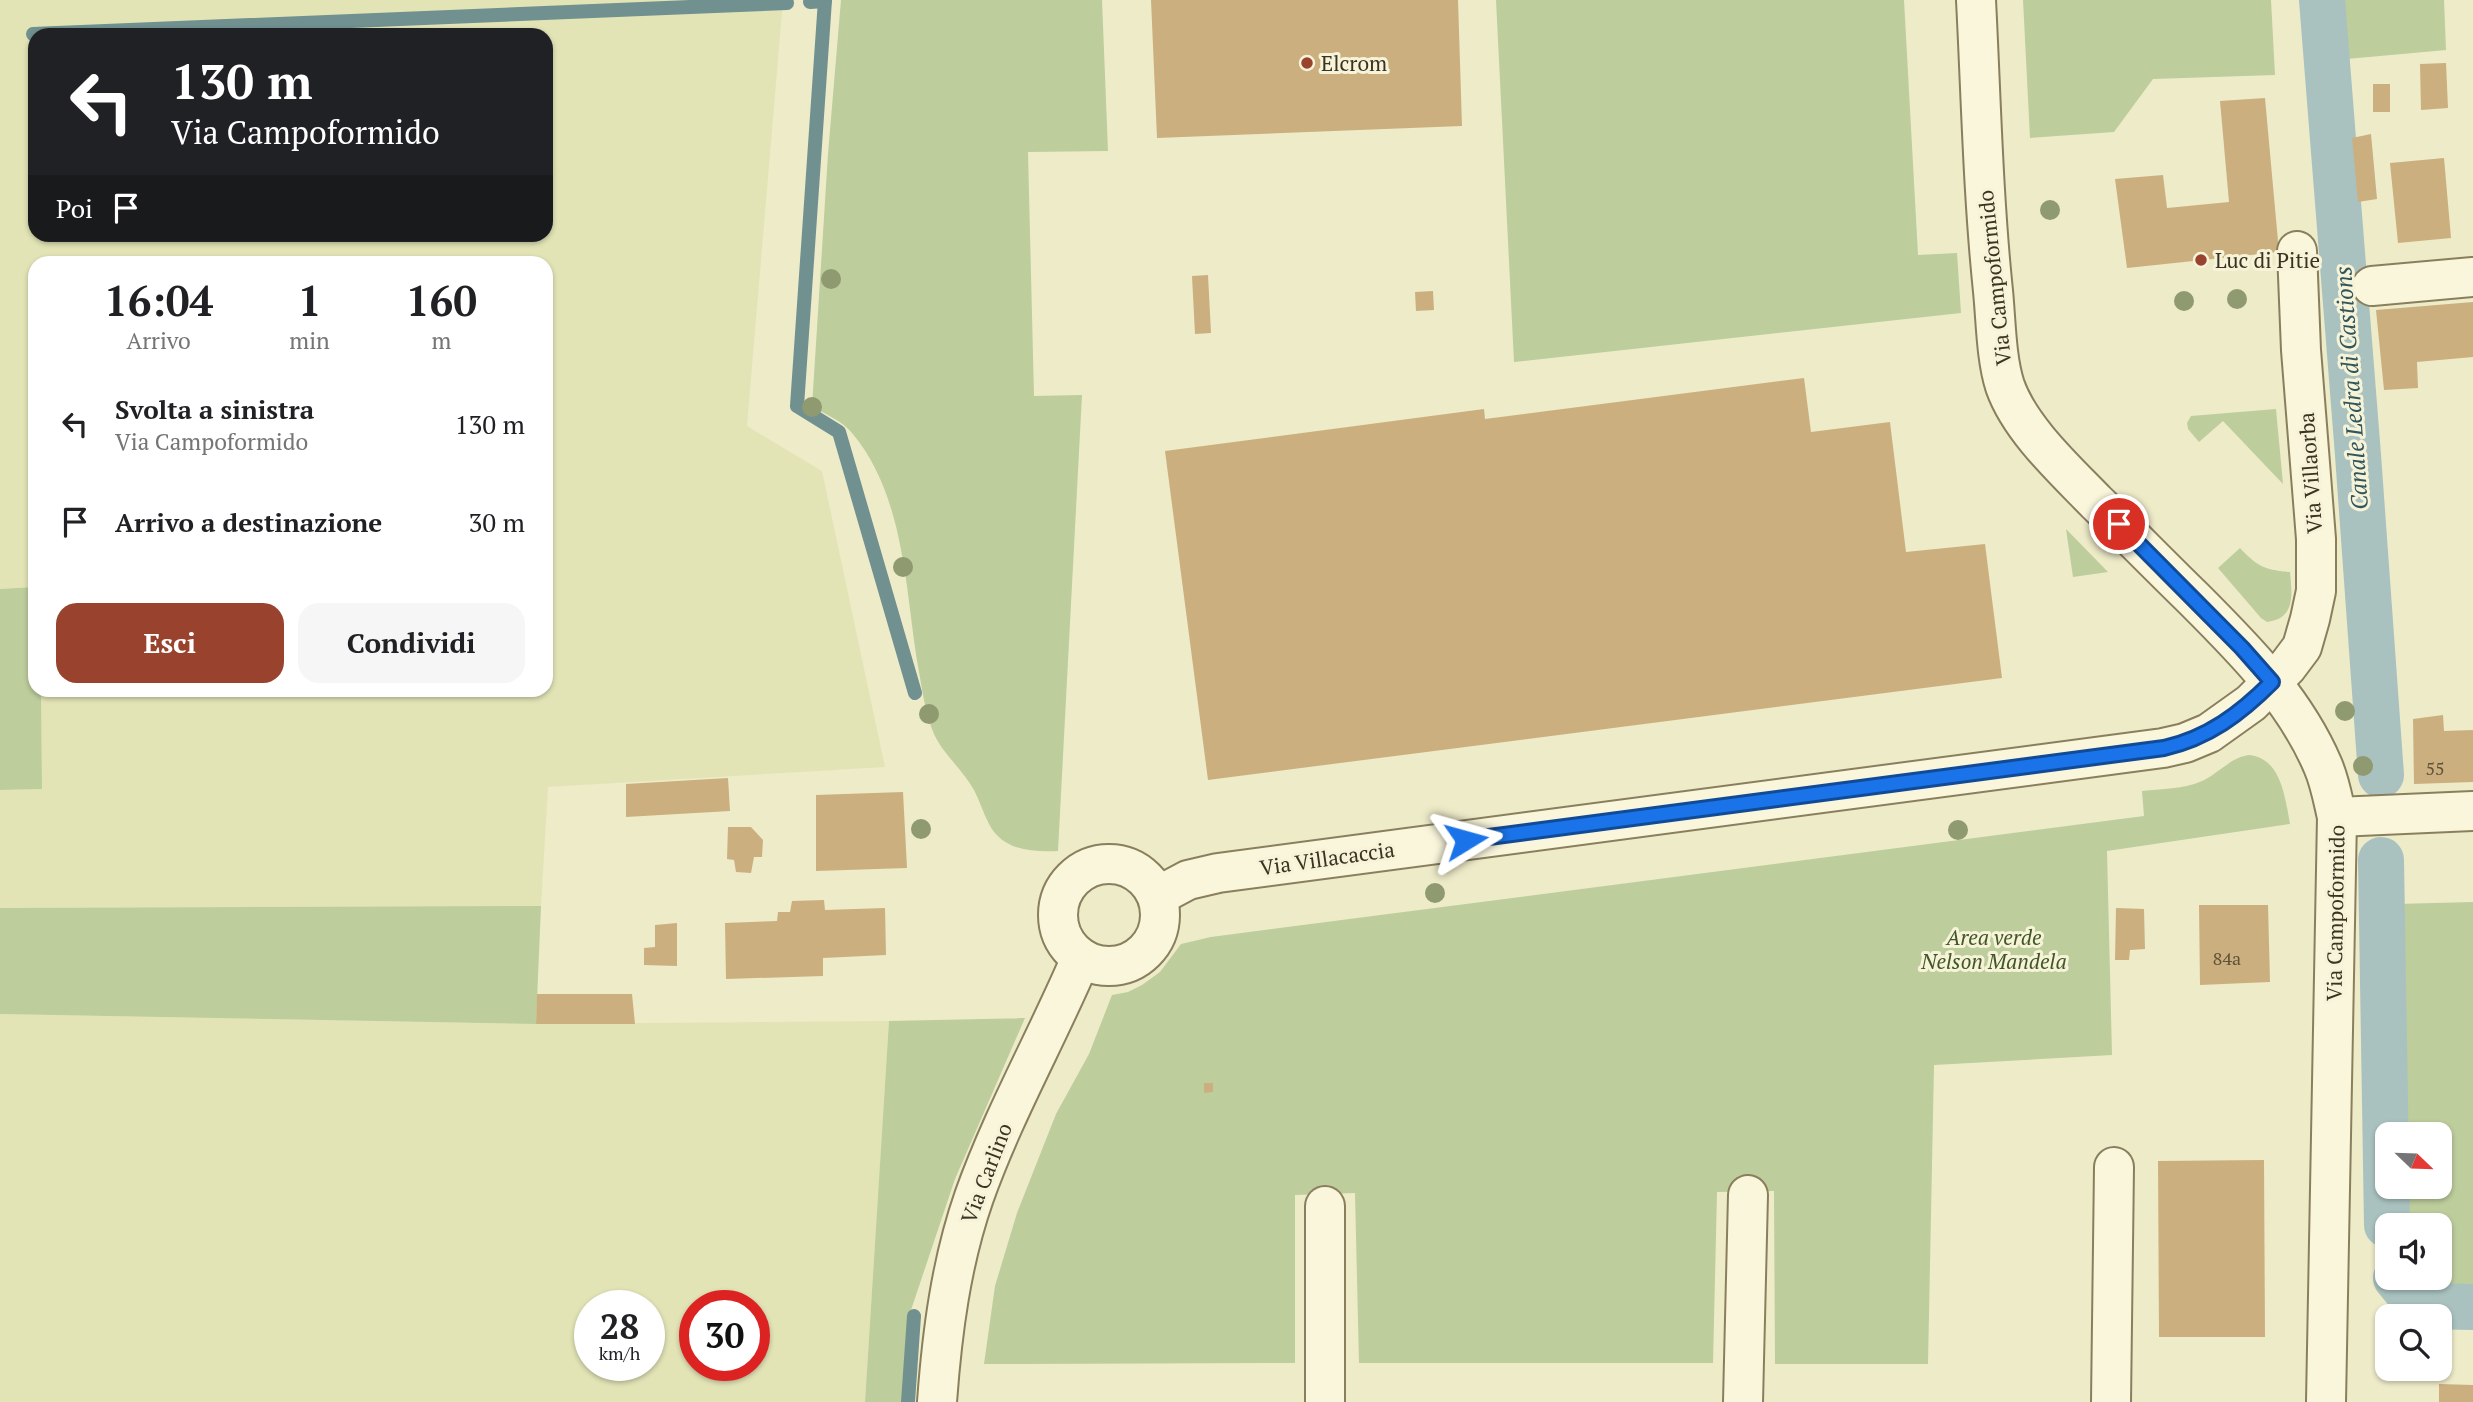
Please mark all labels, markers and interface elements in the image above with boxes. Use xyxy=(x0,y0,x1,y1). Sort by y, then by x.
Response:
text: 130 m xyxy=(171,48,313,113)
place label: Elcrom xyxy=(1321,49,1387,77)
marker: Elcrom xyxy=(1299,55,1315,71)
icon: left xyxy=(56,56,147,147)
text: Via Campoformido xyxy=(171,111,440,153)
icon: arrive xyxy=(107,189,145,227)
street label: Via Campoformido xyxy=(1971,189,2017,367)
text: Poi xyxy=(56,191,93,225)
place label: Luc di Pitie xyxy=(2215,246,2320,274)
marker: Luc di Pitie xyxy=(2193,252,2209,268)
water label: Canale Ledra di Castions xyxy=(2327,265,2375,511)
text: 16:04 xyxy=(104,272,213,328)
text: 1 xyxy=(298,272,321,328)
text: 160 xyxy=(406,272,477,328)
text: Arrivo xyxy=(127,325,191,356)
text: min xyxy=(289,325,330,356)
text: m xyxy=(431,325,451,356)
text: Svolta a sinistra xyxy=(115,392,314,426)
icon: left xyxy=(56,405,94,443)
text: 130 m xyxy=(455,407,525,441)
street label: Via Villaorba xyxy=(2292,411,2328,535)
text: Via Campoformido xyxy=(115,426,308,457)
pin xyxy=(2089,494,2149,554)
icon: arrive xyxy=(56,503,94,541)
text: Arrivo a destinazione xyxy=(115,505,382,539)
text: 30 m xyxy=(469,505,525,539)
icon: arrive xyxy=(2100,505,2138,543)
button: Esci xyxy=(56,603,284,683)
button: Condividi xyxy=(298,603,525,683)
house number: 55 xyxy=(2425,756,2445,780)
position arrow xyxy=(1429,803,1503,877)
street label: Via Campoformido xyxy=(2319,825,2351,1001)
street label: Via Villacaccia xyxy=(1258,835,1397,881)
park label: Area verde Nelson Mandela xyxy=(1920,923,2067,975)
house number: 84a xyxy=(2213,946,2241,970)
street label: Via Carlino xyxy=(954,1119,1018,1227)
north arrow xyxy=(2375,1122,2452,1199)
map controls xyxy=(2375,1122,2452,1381)
button: sound xyxy=(2375,1213,2452,1290)
speed limit sign: 30 xyxy=(679,1290,770,1381)
text: 28 xyxy=(600,1303,639,1349)
button: search xyxy=(2375,1304,2452,1381)
text: km/h xyxy=(599,1341,640,1365)

